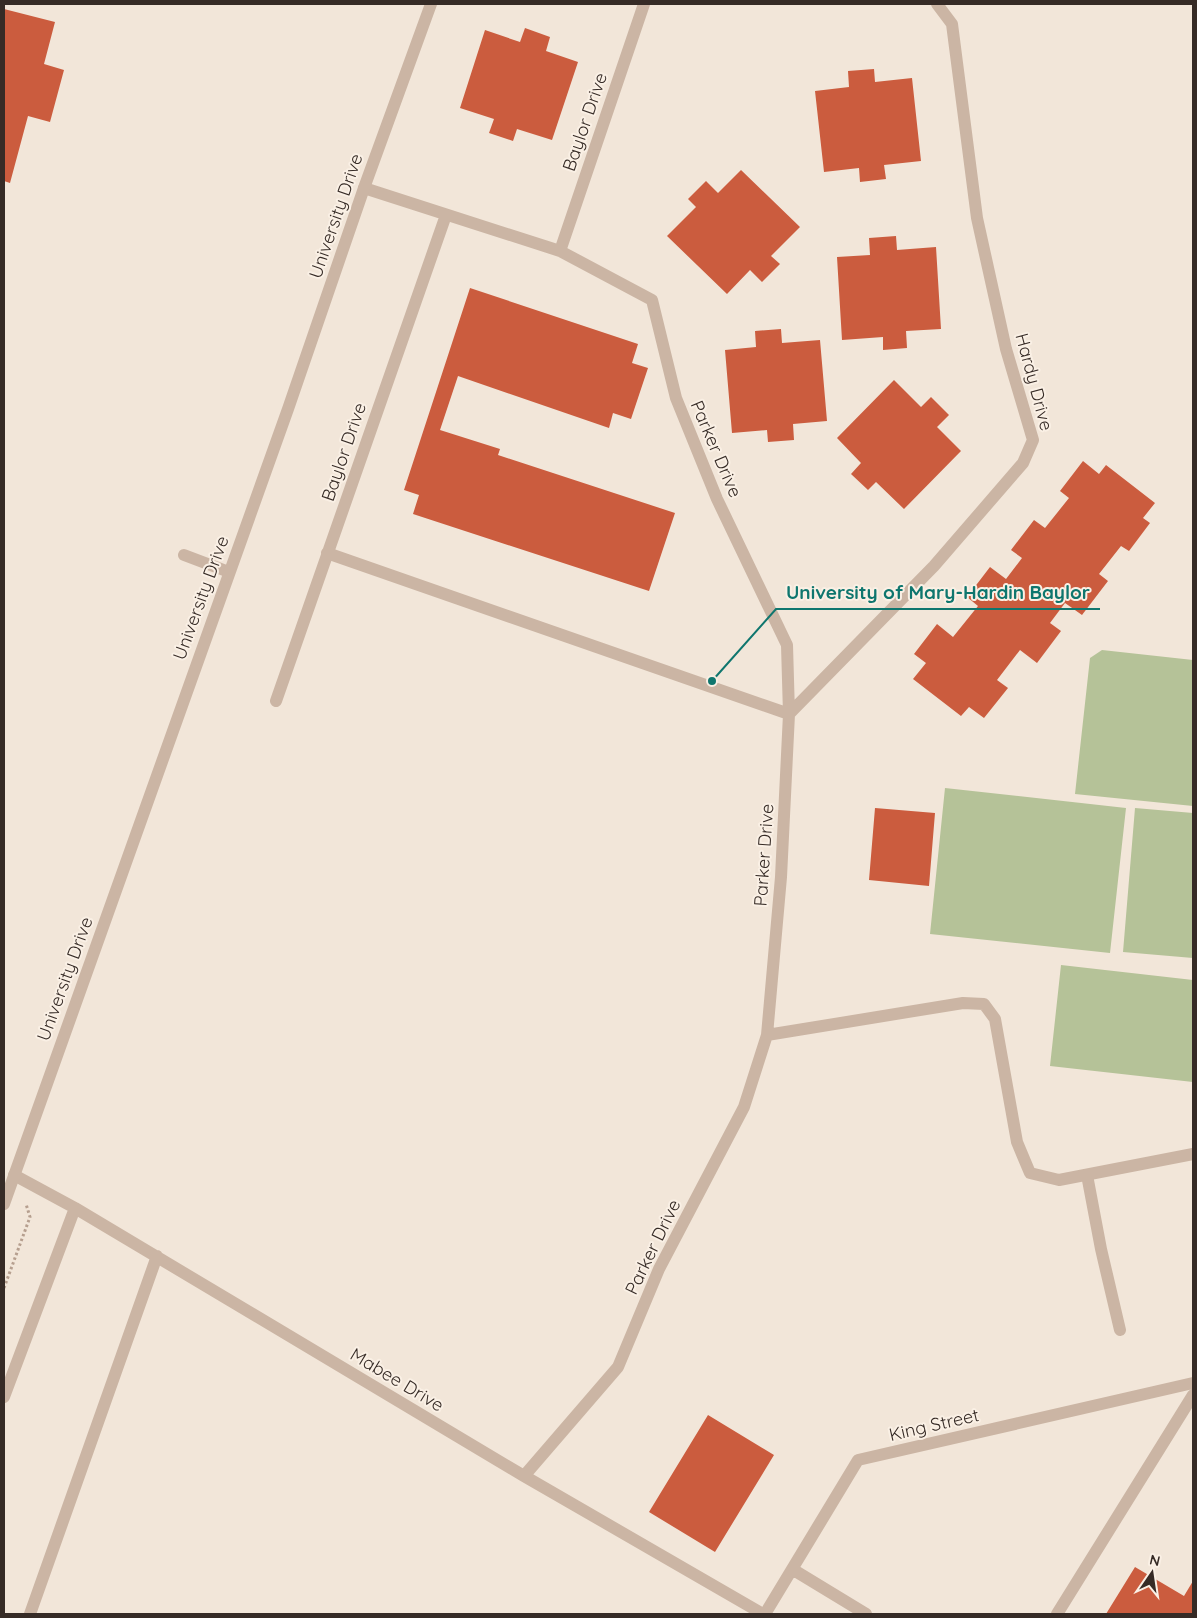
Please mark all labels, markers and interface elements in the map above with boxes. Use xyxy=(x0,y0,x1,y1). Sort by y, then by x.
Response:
street label: Baylor Drive xyxy=(557,69,612,174)
street label: University Drive xyxy=(303,150,368,281)
street label: Hardy Drive xyxy=(1010,331,1059,433)
street label: Parker Drive xyxy=(686,397,747,501)
street label: Baylor Drive xyxy=(316,399,371,504)
street label: University Drive xyxy=(167,533,234,663)
callout: University of Mary-Hardin Baylor xyxy=(776,575,1100,609)
text: University of Mary-Hardin Baylor xyxy=(786,580,1090,604)
street label: Parker Drive xyxy=(748,803,779,907)
street label: University Drive xyxy=(31,914,98,1044)
street label: Parker Drive xyxy=(620,1195,685,1298)
street label: Mabee Drive xyxy=(346,1343,448,1417)
street label: King Street xyxy=(887,1403,981,1446)
north arrow xyxy=(1127,1548,1177,1598)
text: N xyxy=(1148,1550,1162,1570)

